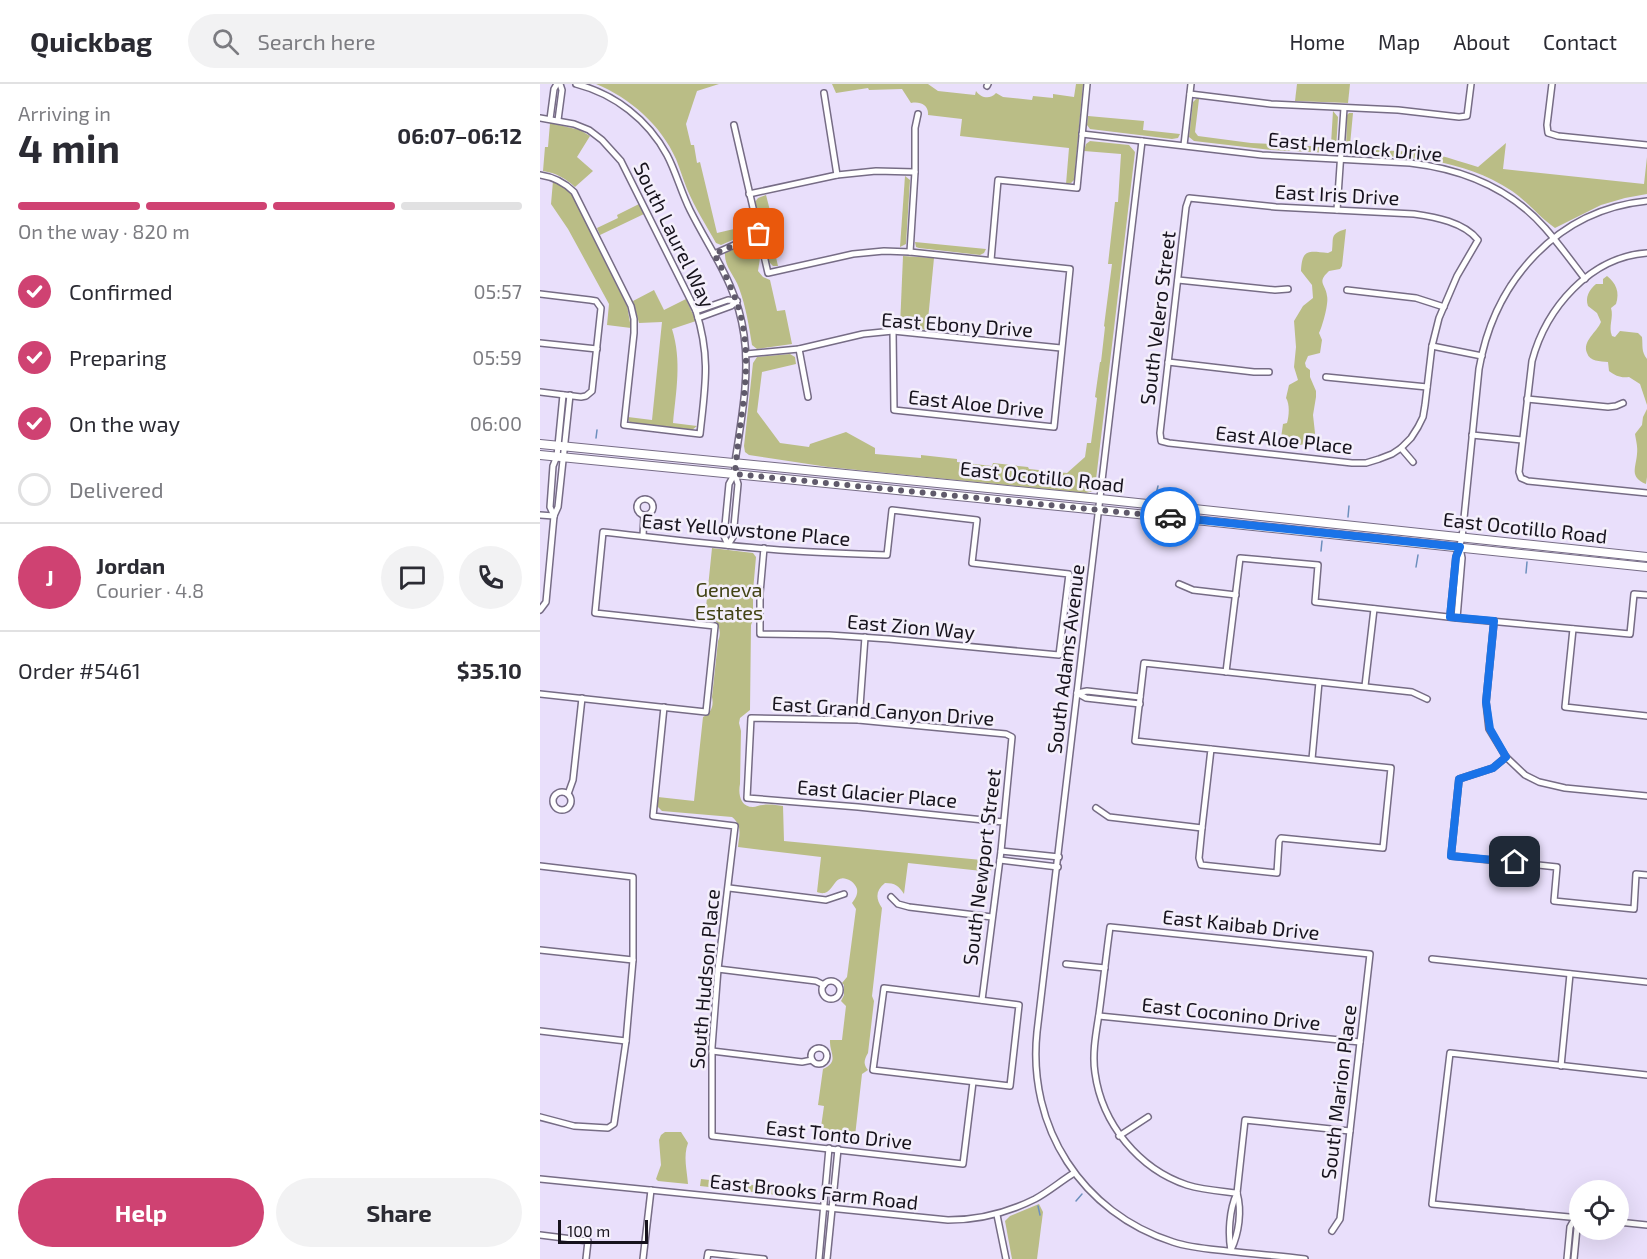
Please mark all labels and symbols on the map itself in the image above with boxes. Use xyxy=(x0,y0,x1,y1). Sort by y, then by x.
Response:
street label: East Hemlock Drive xyxy=(1267,126,1443,166)
street label: South Laurel Way xyxy=(629,158,721,312)
street label: East Iris Drive xyxy=(1274,179,1400,209)
pin xyxy=(733,208,784,259)
street label: South Velero Street xyxy=(1134,229,1180,406)
street label: East Ebony Drive xyxy=(880,307,1034,341)
street label: East Aloe Drive xyxy=(907,384,1045,422)
street label: East Aloe Place xyxy=(1214,420,1354,458)
street label: East Ocotillo Road xyxy=(959,455,1125,497)
courier xyxy=(1140,487,1200,547)
street label: East Ocotillo Road xyxy=(1442,506,1608,548)
street label: East Yellowstone Place xyxy=(641,508,851,550)
street label: South Adams Avenue xyxy=(1041,563,1089,755)
park label: Geneva Estates xyxy=(695,577,763,624)
street label: East Zion Way xyxy=(846,608,976,644)
street label: East Grand Canyon Drive xyxy=(771,690,995,730)
street label: South Newport Street xyxy=(957,767,1005,966)
street label: East Glacier Place xyxy=(796,774,958,812)
pin xyxy=(1489,836,1540,887)
street label: South Hudson Place xyxy=(684,888,724,1070)
street label: East Kaibab Drive xyxy=(1161,904,1321,944)
street label: East Coconino Drive xyxy=(1141,992,1322,1034)
street label: South Marion Place xyxy=(1315,1003,1361,1181)
street label: East Tonto Drive xyxy=(765,1114,914,1154)
street label: East Brooks Farm Road xyxy=(709,1168,920,1214)
scale bar xyxy=(558,1217,648,1244)

